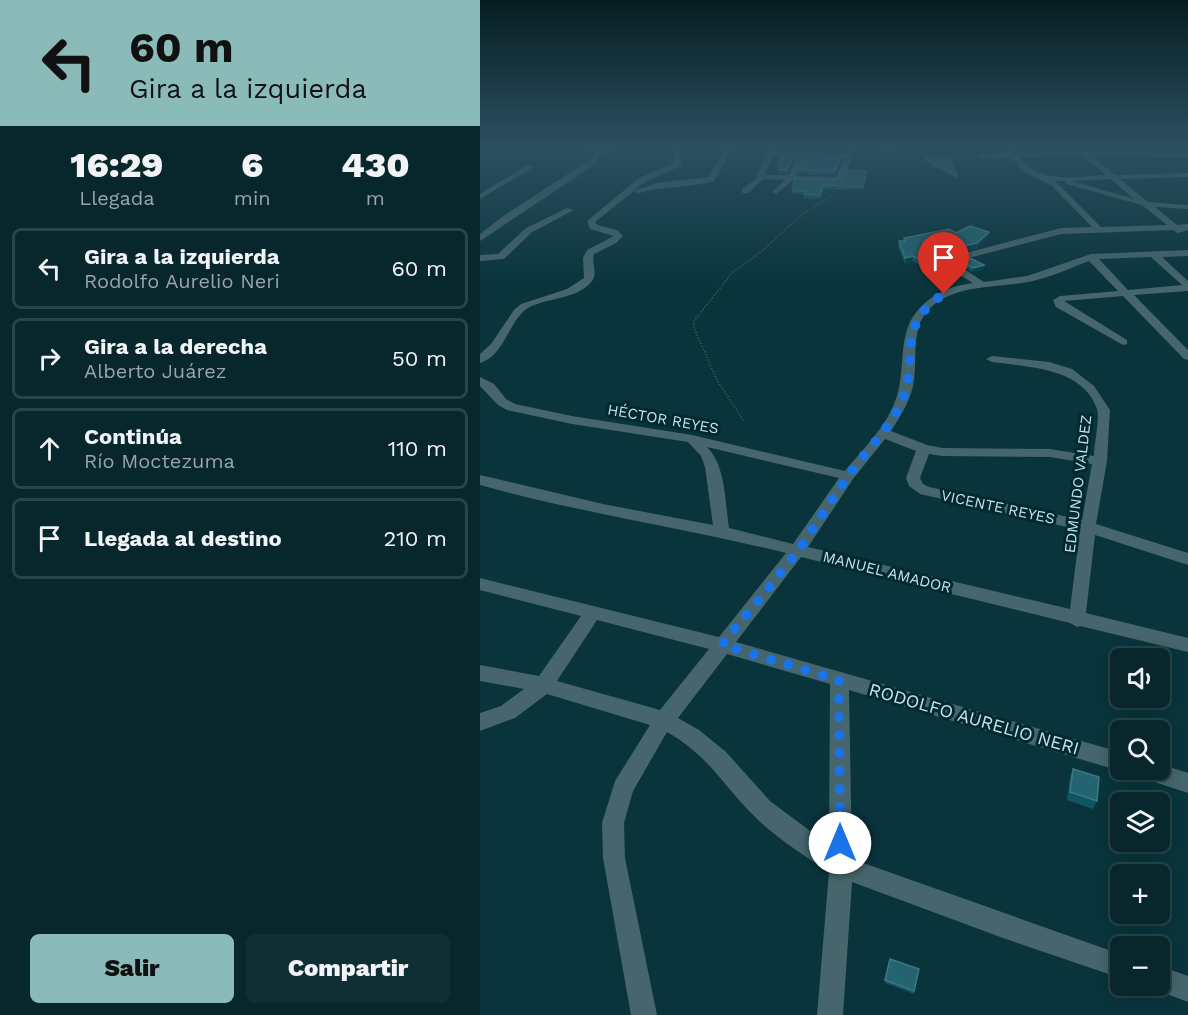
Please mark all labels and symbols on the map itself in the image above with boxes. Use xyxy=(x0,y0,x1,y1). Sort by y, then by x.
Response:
pin xyxy=(918,232,969,294)
street label: HÉCTOR REYES xyxy=(606,400,720,438)
street label: EDMUNDO VALDEZ xyxy=(1061,414,1095,554)
street label: VICENTE REYES xyxy=(939,486,1057,528)
street label: MANUEL AMADOR xyxy=(821,547,953,597)
street label: RODOLFO AURELIO NERI xyxy=(867,678,1082,759)
position arrow xyxy=(808,811,872,875)

